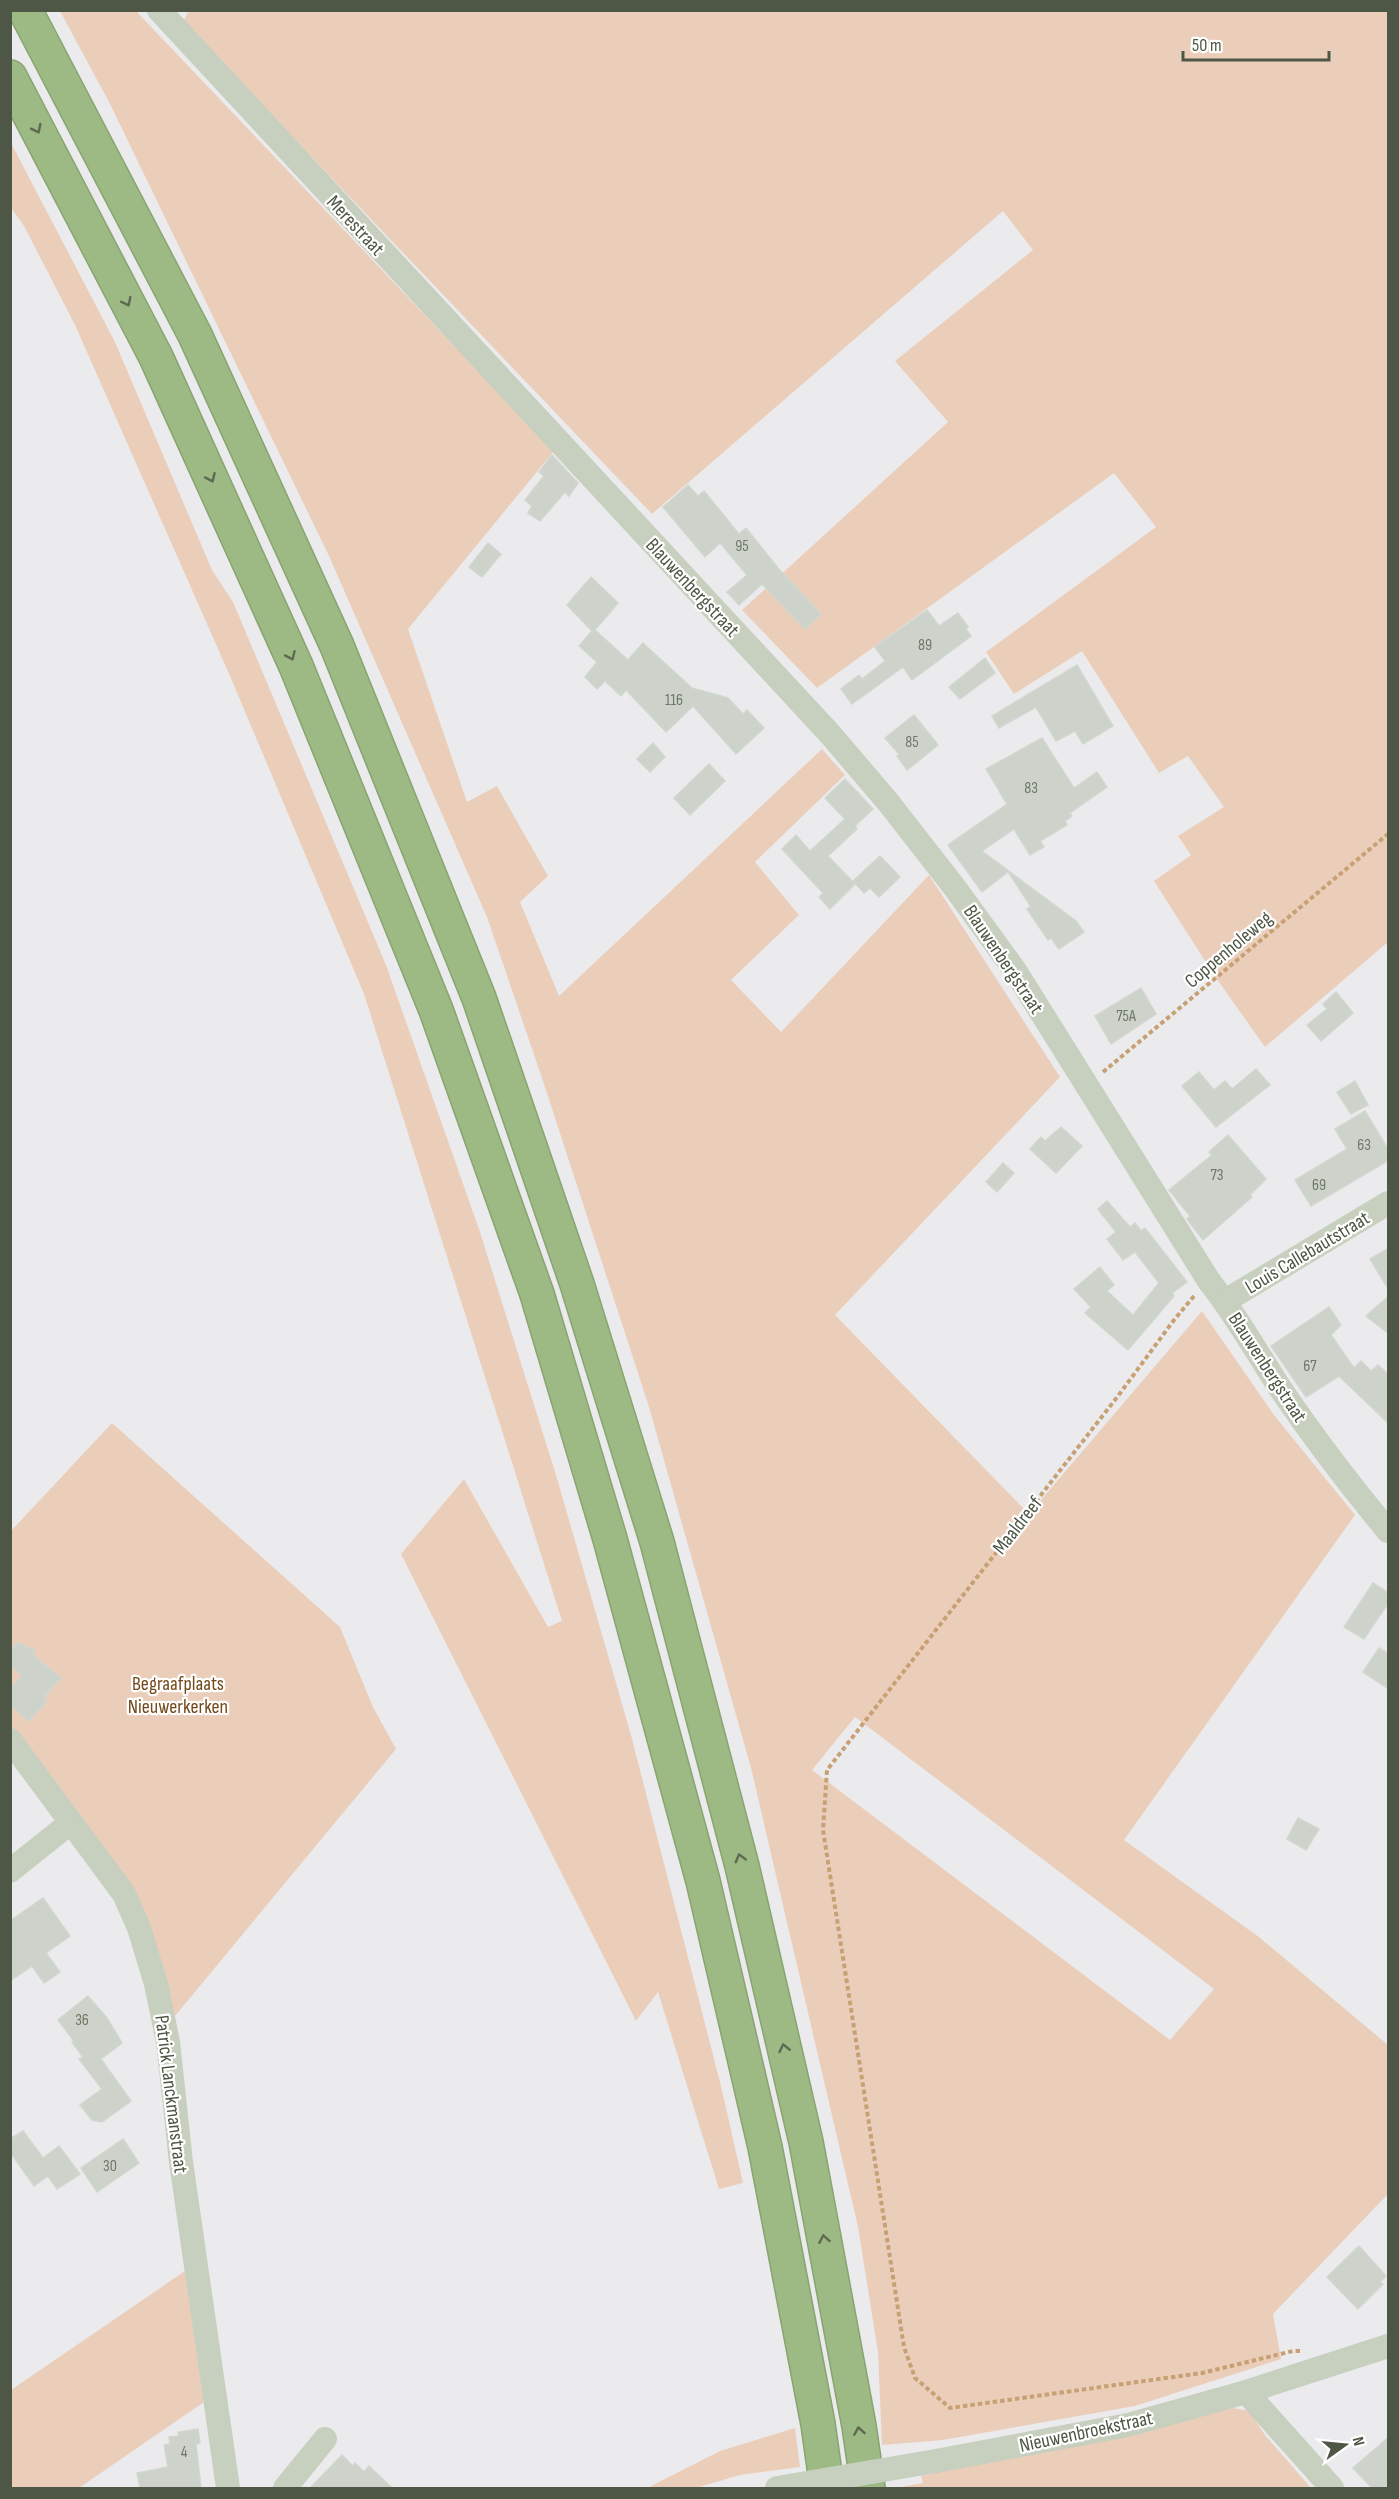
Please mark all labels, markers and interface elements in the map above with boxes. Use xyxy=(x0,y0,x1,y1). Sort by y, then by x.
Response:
scale bar xyxy=(1183,24,1328,62)
text: 50 m xyxy=(1192,35,1222,56)
one-way arrow xyxy=(30,123,42,134)
street label: Merestraat xyxy=(321,191,389,261)
one-way arrow xyxy=(120,296,132,307)
one-way arrow xyxy=(204,472,216,483)
street label: Blauwenbergstraat xyxy=(640,533,744,642)
house number: 95 xyxy=(735,537,749,556)
house number: 89 xyxy=(918,636,932,655)
one-way arrow xyxy=(284,650,296,661)
house number: 116 xyxy=(665,691,683,710)
house number: 85 xyxy=(905,733,919,752)
house number: 83 xyxy=(1024,779,1038,798)
street label: Blauwenbergstraat xyxy=(958,901,1048,1019)
street label: Coppenholeweg xyxy=(1180,906,1277,993)
house number: 75A xyxy=(1116,1007,1136,1026)
house number: 63 xyxy=(1357,1136,1371,1155)
house number: 73 xyxy=(1210,1166,1224,1185)
house number: 69 xyxy=(1312,1176,1326,1195)
street label: Louis Callebautstraat xyxy=(1241,1206,1374,1299)
street label: Blauwenbergstraat xyxy=(1223,1308,1312,1427)
house number: 67 xyxy=(1303,1357,1317,1376)
street label: Maaldreef xyxy=(988,1492,1048,1559)
park label: Begraafplaats Nieuwerkerken xyxy=(128,1672,228,1719)
one-way arrow xyxy=(735,1853,747,1864)
house number: 36 xyxy=(75,2011,89,2030)
street label: Patrick Lanckmanstraat xyxy=(149,2014,193,2174)
one-way arrow xyxy=(779,2043,792,2053)
house number: 30 xyxy=(103,2157,117,2176)
one-way arrow xyxy=(818,2234,831,2244)
street label: Nieuwenbroekstraat xyxy=(1017,2406,1155,2458)
north arrow xyxy=(1315,2415,1375,2475)
one-way arrow xyxy=(854,2426,866,2435)
text: N xyxy=(1348,2435,1368,2448)
house number: 4 xyxy=(181,2443,188,2462)

